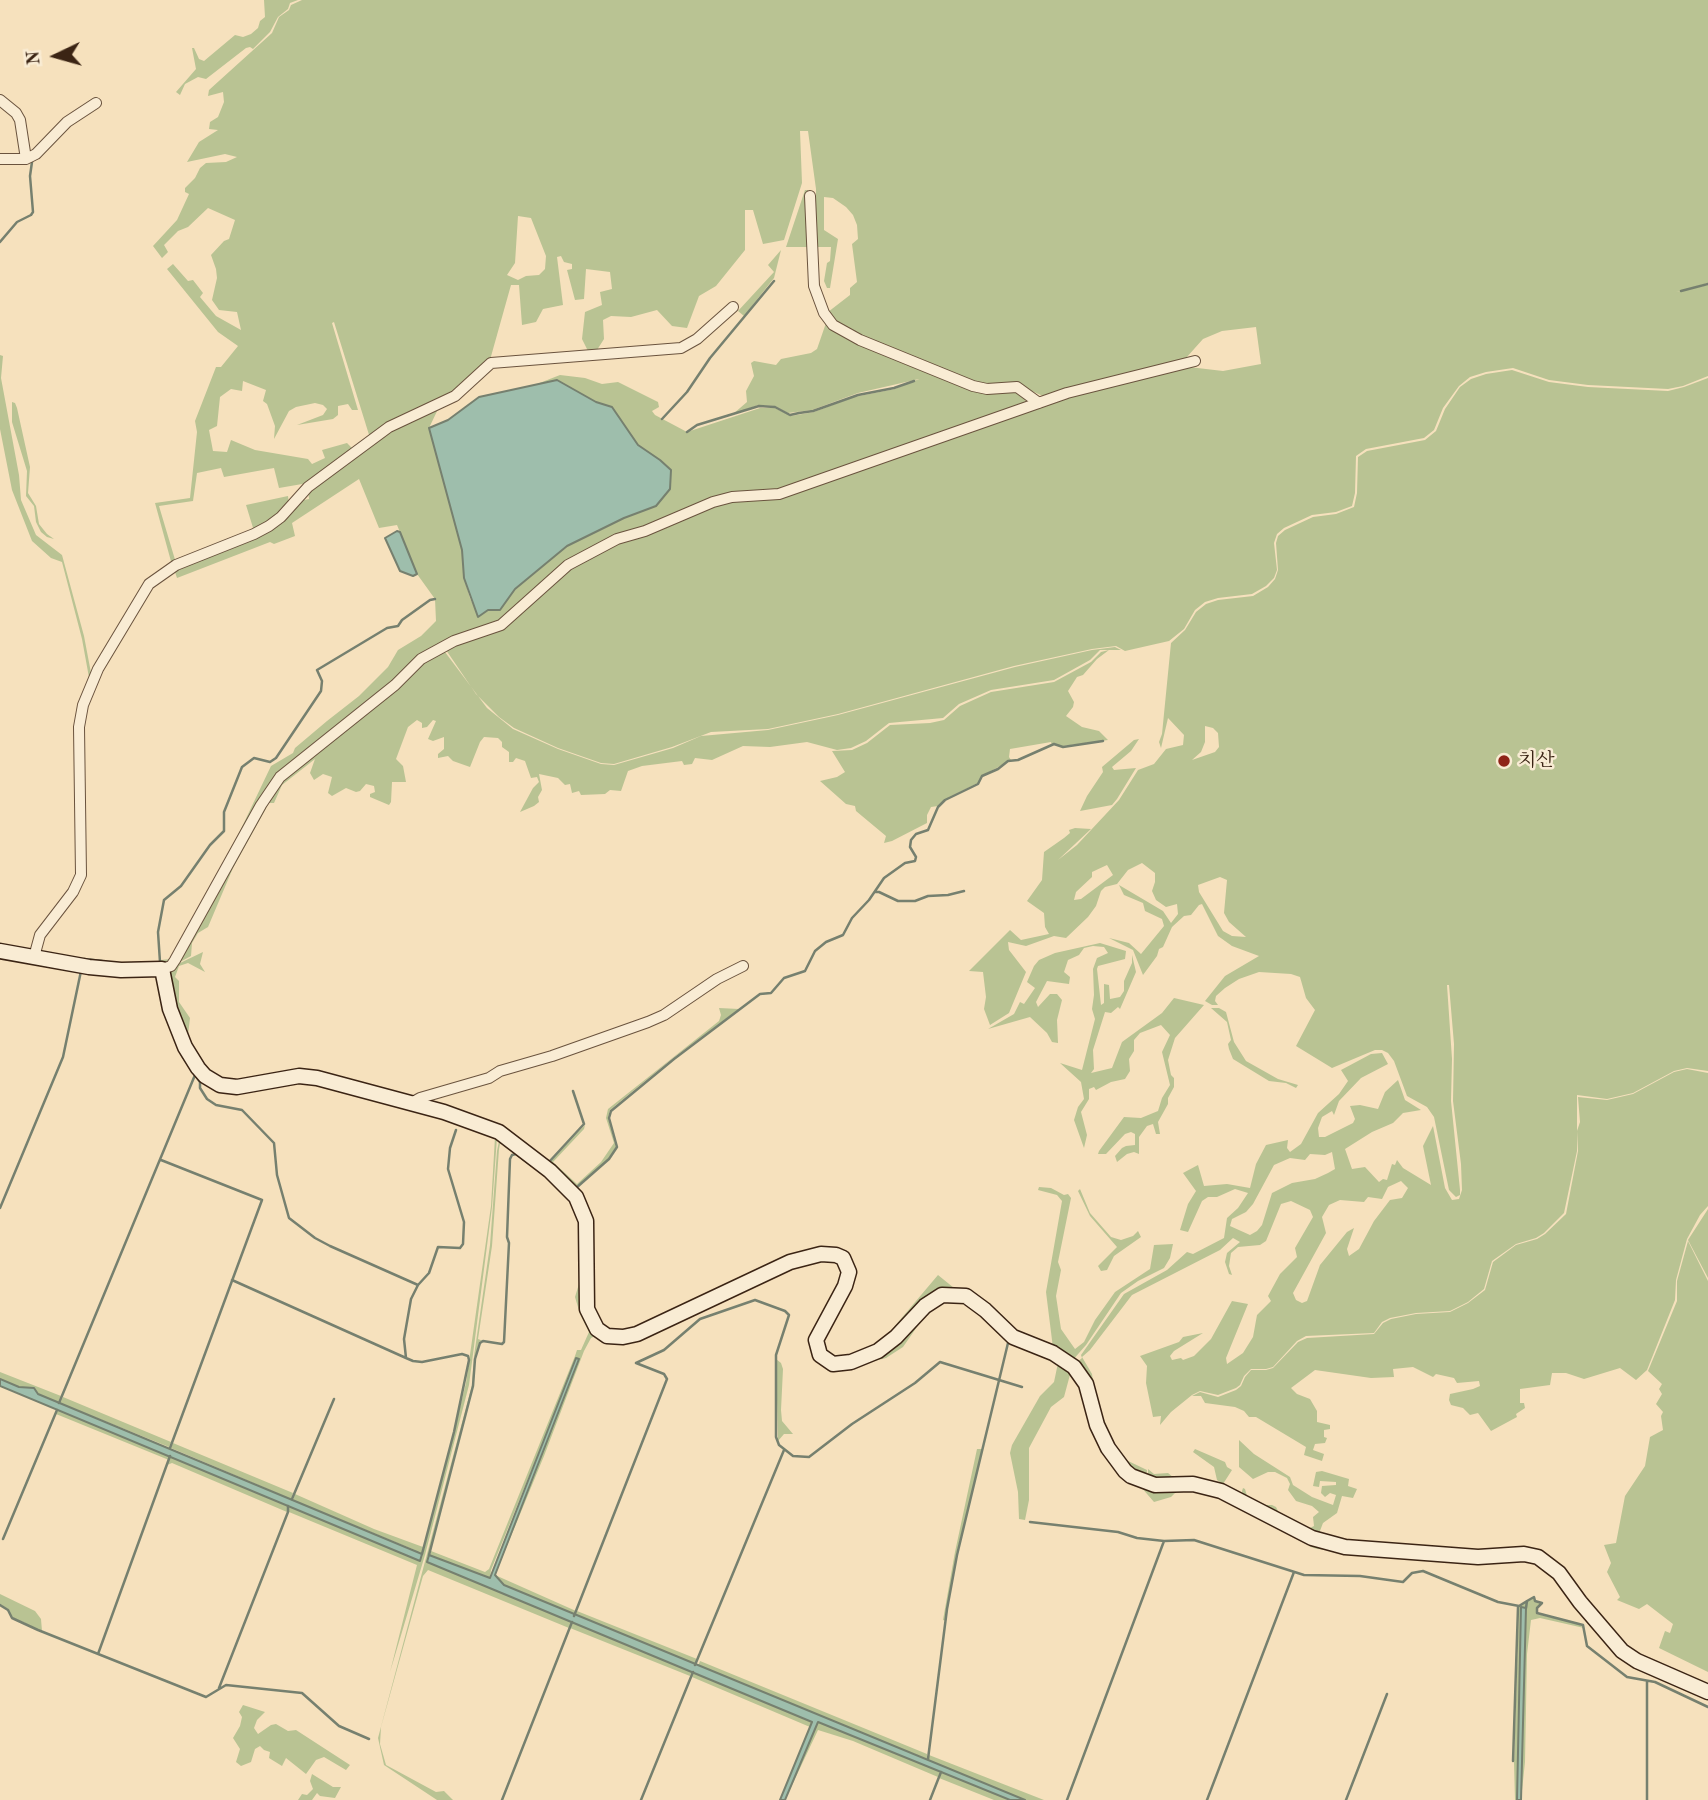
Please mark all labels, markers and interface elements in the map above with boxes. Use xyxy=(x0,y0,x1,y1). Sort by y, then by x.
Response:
north arrow xyxy=(21,21,91,91)
text: N xyxy=(24,50,45,66)
place label: 치산 xyxy=(1518,750,1555,772)
marker: 치산 xyxy=(1496,753,1512,769)

